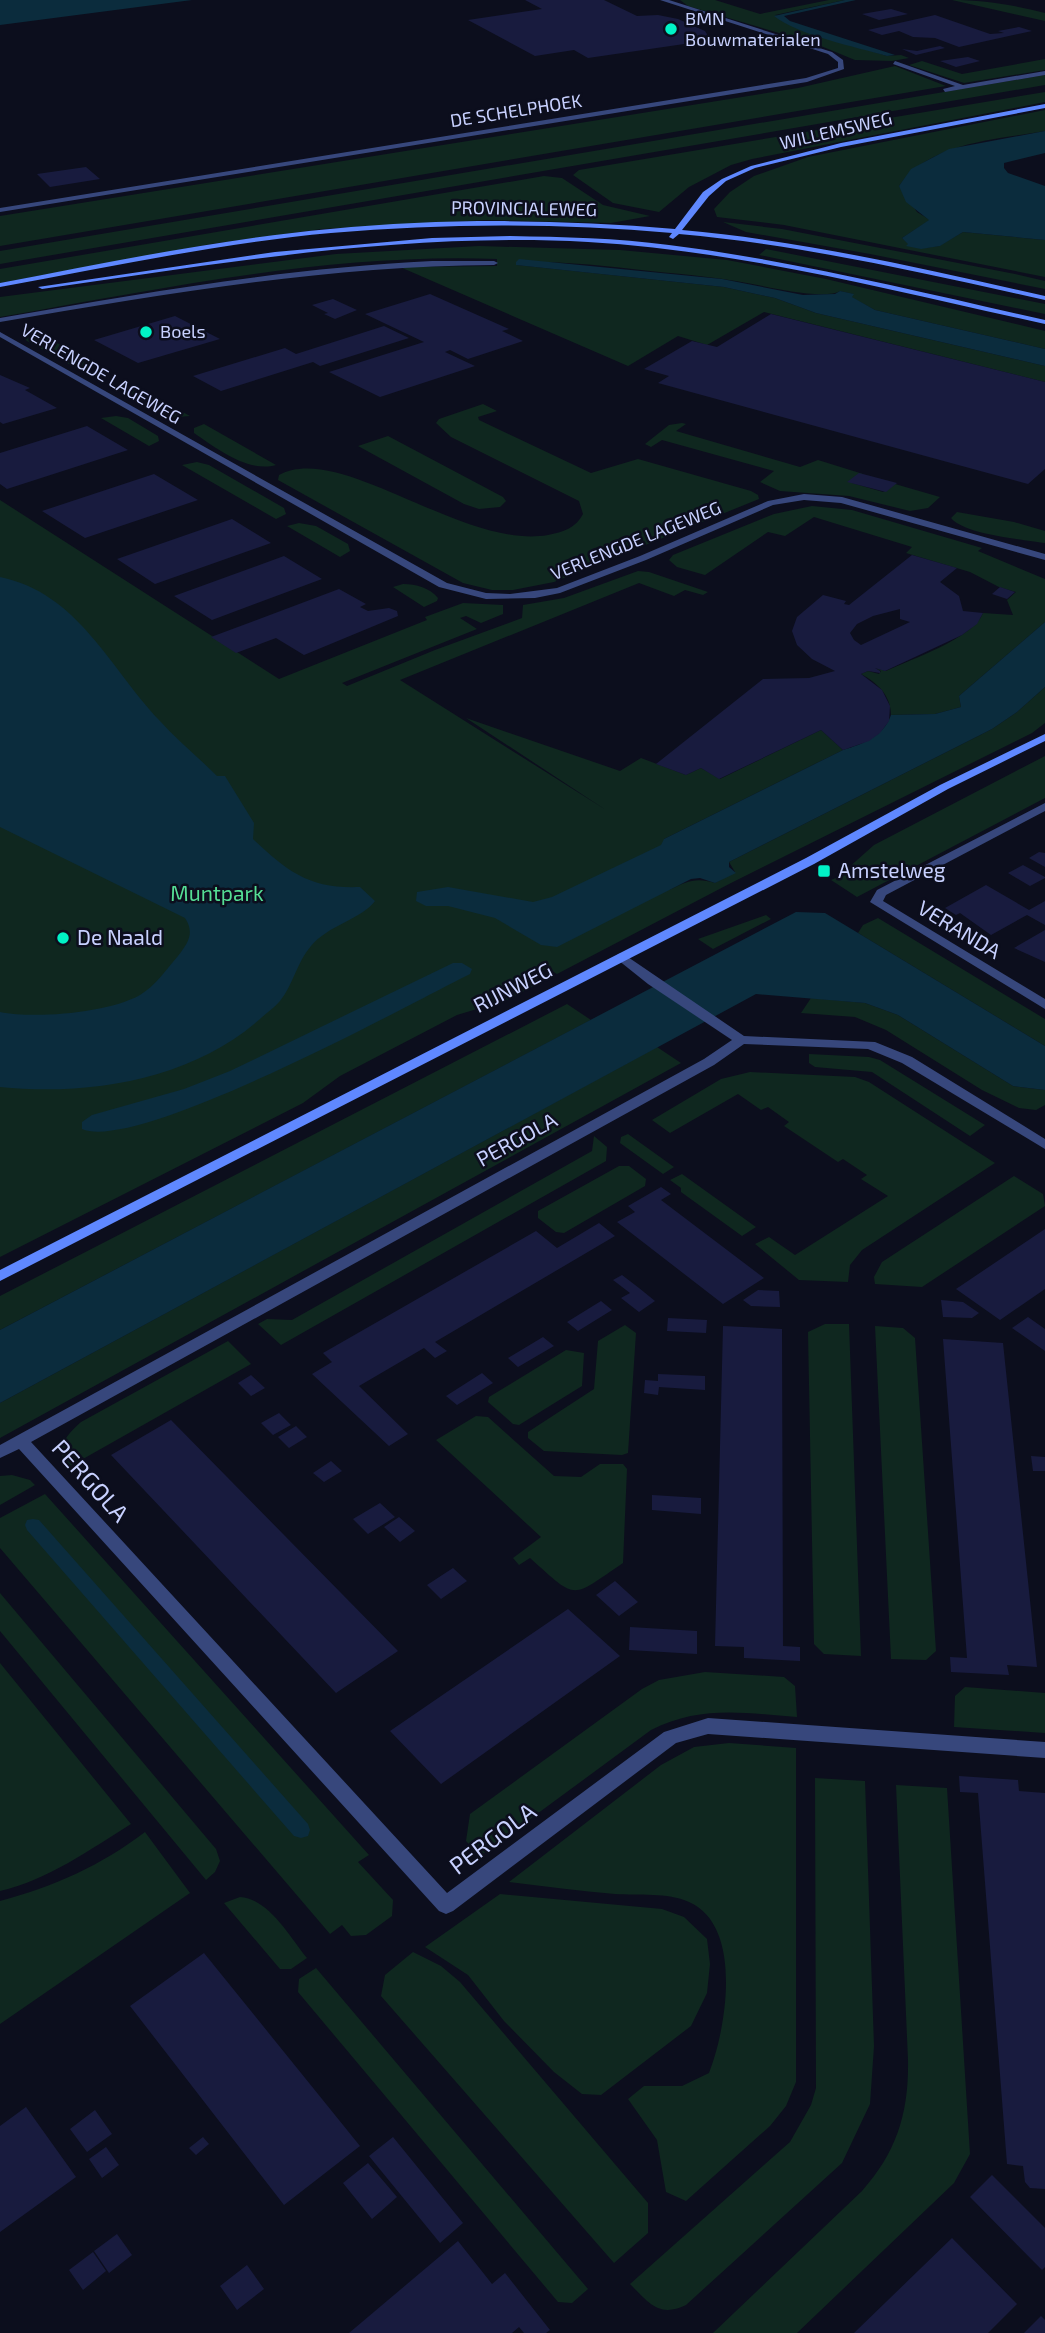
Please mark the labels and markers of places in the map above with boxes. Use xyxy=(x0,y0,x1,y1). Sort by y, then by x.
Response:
place label: BMN Bouwmaterialen xyxy=(685,7,821,50)
marker: BMN Bouwmaterialen xyxy=(663,21,679,37)
place label: Boels xyxy=(160,320,206,342)
marker: Boels xyxy=(138,324,154,340)
place label: Amstelweg xyxy=(838,857,946,882)
marker: Amstelweg xyxy=(816,863,832,879)
place label: De Naald xyxy=(77,924,163,949)
marker: De Naald xyxy=(55,930,71,946)

